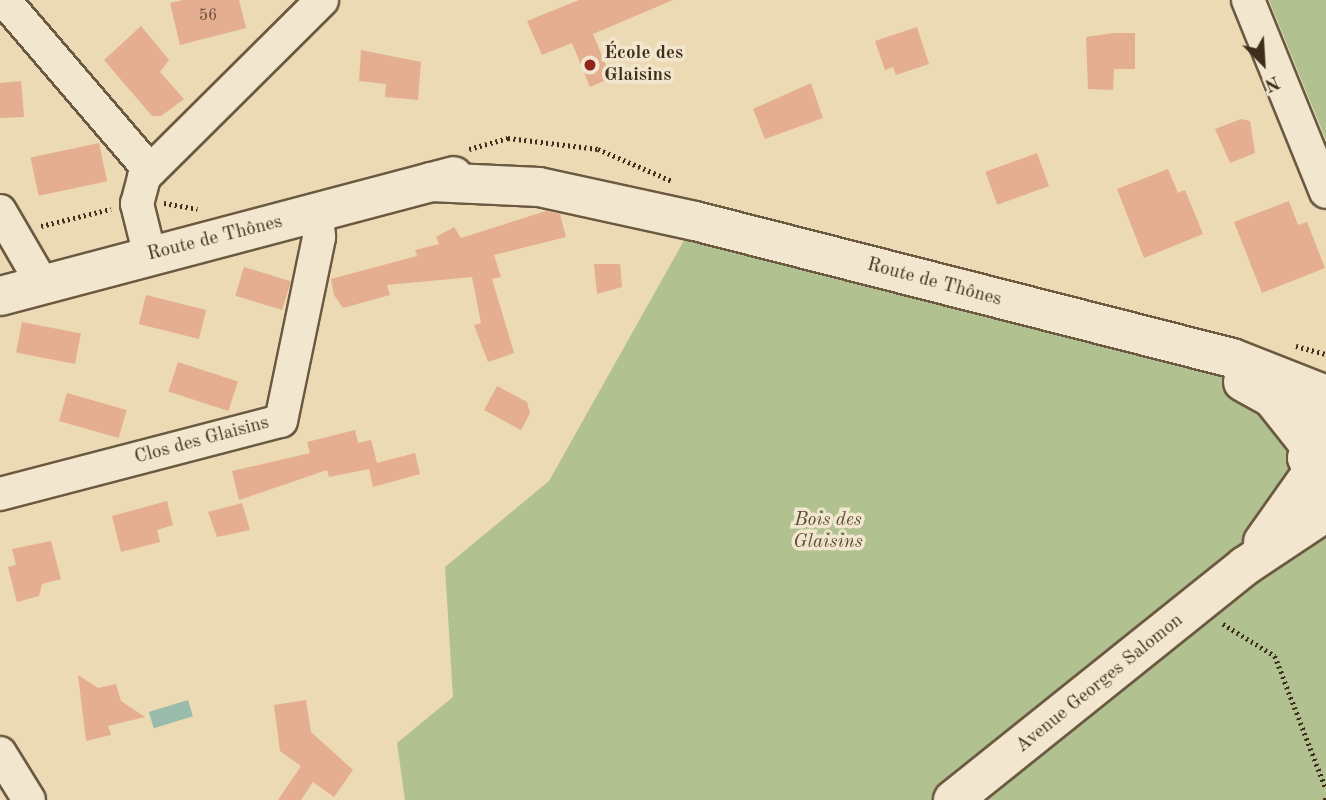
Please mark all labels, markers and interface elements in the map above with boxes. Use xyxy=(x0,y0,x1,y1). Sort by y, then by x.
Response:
house number: 56 xyxy=(199,6,217,26)
north arrow xyxy=(1228,28,1298,98)
place label: École des Glaisins xyxy=(604,43,683,87)
marker: École des Glaisins xyxy=(582,57,598,73)
text: N xyxy=(1261,71,1282,94)
street label: Route de Thônes xyxy=(145,211,285,267)
street label: Route de Thônes xyxy=(864,254,1004,312)
street label: Clos des Glaisins xyxy=(132,412,272,470)
park label: Bois des Glaisins xyxy=(793,510,863,554)
street label: Avenue Georges Salomon xyxy=(1012,610,1188,758)

